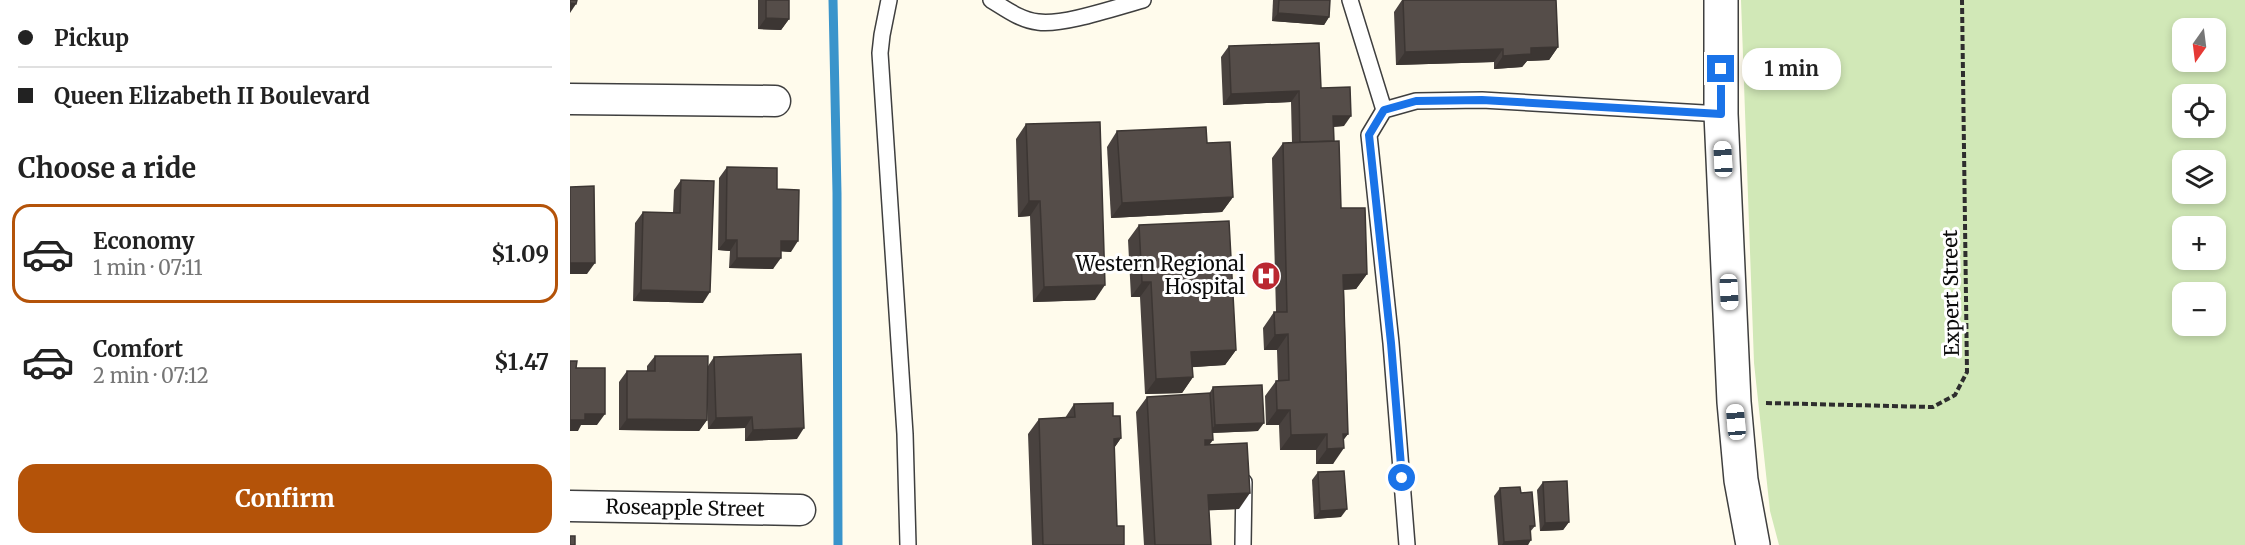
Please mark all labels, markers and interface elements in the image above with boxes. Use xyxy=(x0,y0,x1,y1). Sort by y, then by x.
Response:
north arrow xyxy=(2172,18,2226,72)
map controls xyxy=(2172,18,2226,336)
text: Pickup xyxy=(54,24,129,52)
callout: 1 min xyxy=(1742,48,1841,90)
route end xyxy=(1707,55,1734,82)
text: 1 min xyxy=(1764,56,1819,81)
text: Queen Elizabeth II Boulevard xyxy=(54,82,370,110)
button: locate xyxy=(2172,84,2226,138)
car xyxy=(1713,141,1733,177)
button: layers xyxy=(2172,150,2226,204)
text: Choose a ride xyxy=(18,151,196,185)
button: + xyxy=(2172,216,2226,270)
icon: car xyxy=(21,227,75,281)
text: Economy xyxy=(93,227,194,255)
street label: Expert Street xyxy=(1937,229,1964,357)
text: $1.09 xyxy=(491,240,549,268)
place label: Western Regional Hospital xyxy=(1075,251,1245,299)
text: 1 min · 07:11 xyxy=(93,255,203,280)
hospital icon: Western Regional Hospital xyxy=(1250,260,1282,292)
car xyxy=(1719,274,1739,310)
button: − xyxy=(2172,282,2226,336)
icon: car xyxy=(21,335,75,389)
text: Comfort xyxy=(93,335,183,363)
text: $1.47 xyxy=(494,348,549,376)
text: 2 min · 07:12 xyxy=(93,363,209,388)
car xyxy=(1725,403,1747,441)
button: Confirm xyxy=(18,464,552,533)
route start xyxy=(1388,464,1415,491)
street label: Roseapple Street xyxy=(605,494,765,521)

